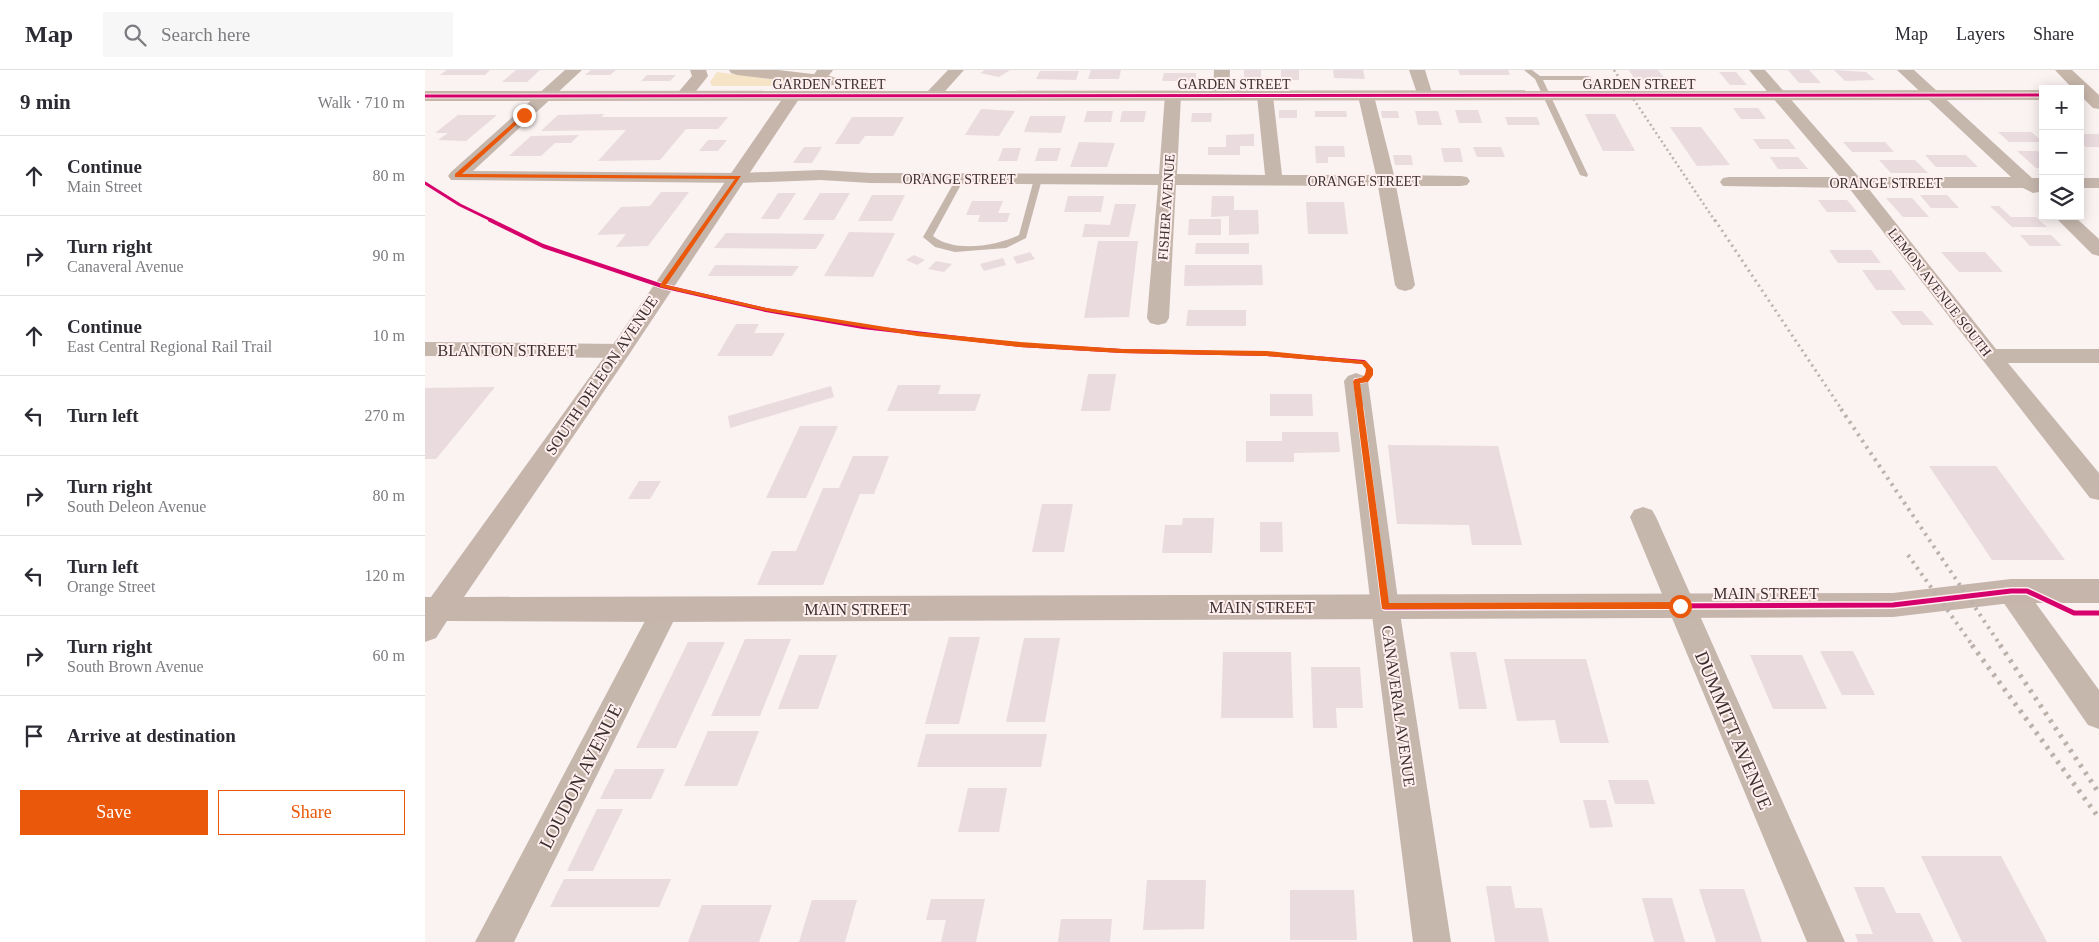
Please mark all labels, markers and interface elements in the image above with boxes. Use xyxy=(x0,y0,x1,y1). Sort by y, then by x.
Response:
search box xyxy=(103,12,453,57)
text: Map xyxy=(25,21,73,47)
icon: search xyxy=(121,21,149,49)
text: Search here xyxy=(161,24,250,45)
text: Map xyxy=(1895,24,1928,44)
text: Layers xyxy=(1956,24,2005,44)
text: Share xyxy=(2033,24,2074,44)
street label: GARDEN STREET xyxy=(772,77,886,92)
street label: GARDEN STREET xyxy=(1177,77,1291,92)
street label: GARDEN STREET xyxy=(1582,77,1696,92)
map controls xyxy=(2039,85,2084,220)
button: + xyxy=(2039,85,2084,130)
text: 9 min xyxy=(20,90,71,114)
text: Walk · 710 m xyxy=(318,94,405,111)
route end xyxy=(513,104,536,127)
button: − xyxy=(2039,130,2084,175)
street label: FISHER AVENUE xyxy=(1155,153,1178,261)
text: Continue xyxy=(67,156,142,177)
icon: ahead xyxy=(20,162,48,190)
text: 80 m xyxy=(373,167,405,184)
street label: ORANGE STREET xyxy=(902,172,1016,187)
street label: ORANGE STREET xyxy=(1307,174,1421,189)
button: layers xyxy=(2039,175,2084,220)
street label: ORANGE STREET xyxy=(1829,176,1943,191)
text: Main Street xyxy=(67,178,142,195)
street label: LEMON AVENUE SOUTH xyxy=(1885,225,1994,359)
text: Turn right xyxy=(67,236,152,257)
icon: right xyxy=(20,242,48,270)
text: 90 m xyxy=(373,247,405,264)
text: Canaveral Avenue xyxy=(67,258,184,275)
street label: SOUTH DELEON AVENUE xyxy=(542,293,661,458)
text: Continue xyxy=(67,316,142,337)
icon: ahead xyxy=(20,322,48,350)
text: 10 m xyxy=(373,327,405,344)
text: East Central Regional Rail Trail xyxy=(67,338,272,355)
street label: BLANTON STREET xyxy=(438,342,577,359)
icon: left xyxy=(20,402,48,430)
text: Turn left xyxy=(67,405,139,426)
text: 270 m xyxy=(365,407,405,424)
text: Turn right xyxy=(67,476,152,497)
icon: right xyxy=(20,482,48,510)
text: 80 m xyxy=(373,487,405,504)
text: South Deleon Avenue xyxy=(67,498,206,515)
text: Turn left xyxy=(67,556,139,577)
icon: left xyxy=(20,562,48,590)
text: 120 m xyxy=(365,567,405,584)
text: Orange Street xyxy=(67,578,155,595)
street label: MAIN STREET xyxy=(1713,585,1819,602)
route start xyxy=(1669,595,1692,618)
street label: MAIN STREET xyxy=(1209,599,1315,616)
street label: MAIN STREET xyxy=(804,601,910,618)
street label: CANAVERAL AVENUE xyxy=(1379,624,1418,788)
text: Turn right xyxy=(67,636,152,657)
icon: right xyxy=(20,642,48,670)
text: 60 m xyxy=(373,647,405,664)
street label: DUMMITT AVENUE xyxy=(1691,648,1776,812)
text: South Brown Avenue xyxy=(67,658,204,675)
street label: LOUDON AVENUE xyxy=(535,700,626,852)
icon: arrive xyxy=(20,722,48,750)
text: Arrive at destination xyxy=(67,725,236,746)
button: Save xyxy=(20,790,208,835)
button: Share xyxy=(218,790,405,835)

